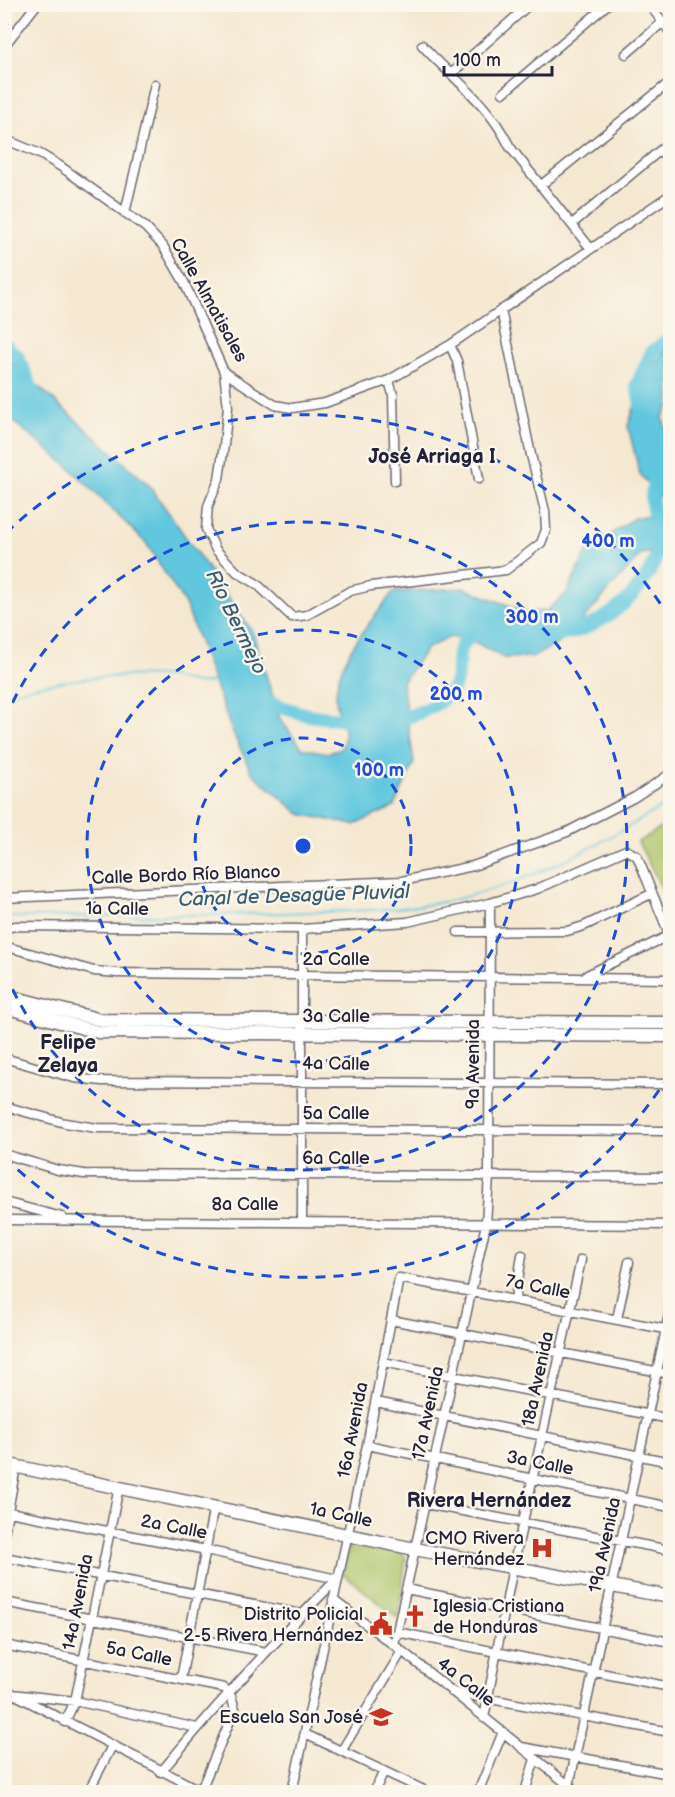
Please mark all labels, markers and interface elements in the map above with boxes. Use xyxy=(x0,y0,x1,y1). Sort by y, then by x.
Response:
scale bar xyxy=(444,39,552,77)
text: 100 m xyxy=(453,50,501,71)
street label: Calle Almatisales xyxy=(166,234,252,366)
district label: José Arriaga I xyxy=(368,445,496,469)
text: 400 m xyxy=(581,531,635,552)
water label: Río Bermejo xyxy=(200,566,272,678)
text: 300 m xyxy=(505,607,559,628)
text: 200 m xyxy=(429,684,483,705)
text: 100 m xyxy=(354,760,404,781)
centre of rings xyxy=(293,836,313,856)
street label: Calle Bordo Río Blanco xyxy=(91,861,281,889)
water label: Canal de Desagüe Pluvial xyxy=(178,880,412,912)
street label: 1a Calle xyxy=(85,898,149,920)
street label: 2a Calle xyxy=(302,949,370,970)
street label: 3a Calle xyxy=(302,1006,370,1027)
street label: 9a Avenida xyxy=(463,1019,484,1109)
district label: Felipe Zelaya xyxy=(38,1031,98,1078)
street label: 4a Calle xyxy=(302,1053,370,1075)
street label: 5a Calle xyxy=(303,1103,370,1124)
street label: 6a Calle xyxy=(302,1148,370,1169)
street label: 8a Calle xyxy=(211,1194,279,1215)
street label: 7a Calle xyxy=(504,1270,572,1304)
street label: 18a Avenida xyxy=(518,1329,558,1429)
street label: 17a Avenida xyxy=(408,1364,448,1462)
street label: 16a Avenida xyxy=(333,1380,373,1480)
street label: 3a Calle xyxy=(505,1446,576,1480)
district label: Rivera Hernández xyxy=(407,1489,572,1513)
street label: 19a Avenida xyxy=(585,1495,625,1595)
street label: 1a Calle xyxy=(308,1498,375,1532)
street label: 2a Calle xyxy=(139,1510,209,1544)
place label: CMO Rivera Hernández xyxy=(425,1528,524,1570)
hospital icon: CMO Rivera Hernández xyxy=(529,1535,555,1561)
street label: 14a Avenida xyxy=(58,1552,98,1652)
place label: Iglesia Cristiana de Honduras xyxy=(433,1596,564,1638)
church icon: Iglesia Cristiana de Honduras xyxy=(402,1603,428,1629)
place label: Distrito Policial 2-5 Rivera Hernández xyxy=(184,1604,363,1646)
public building icon: Distrito Policial 2-5 Rivera Hernández xyxy=(368,1611,394,1637)
street label: 5a Calle xyxy=(104,1637,174,1671)
street label: 4a Calle xyxy=(433,1653,499,1711)
school or university icon: Escuela San José xyxy=(368,1704,394,1730)
place label: Escuela San José xyxy=(219,1707,363,1728)

